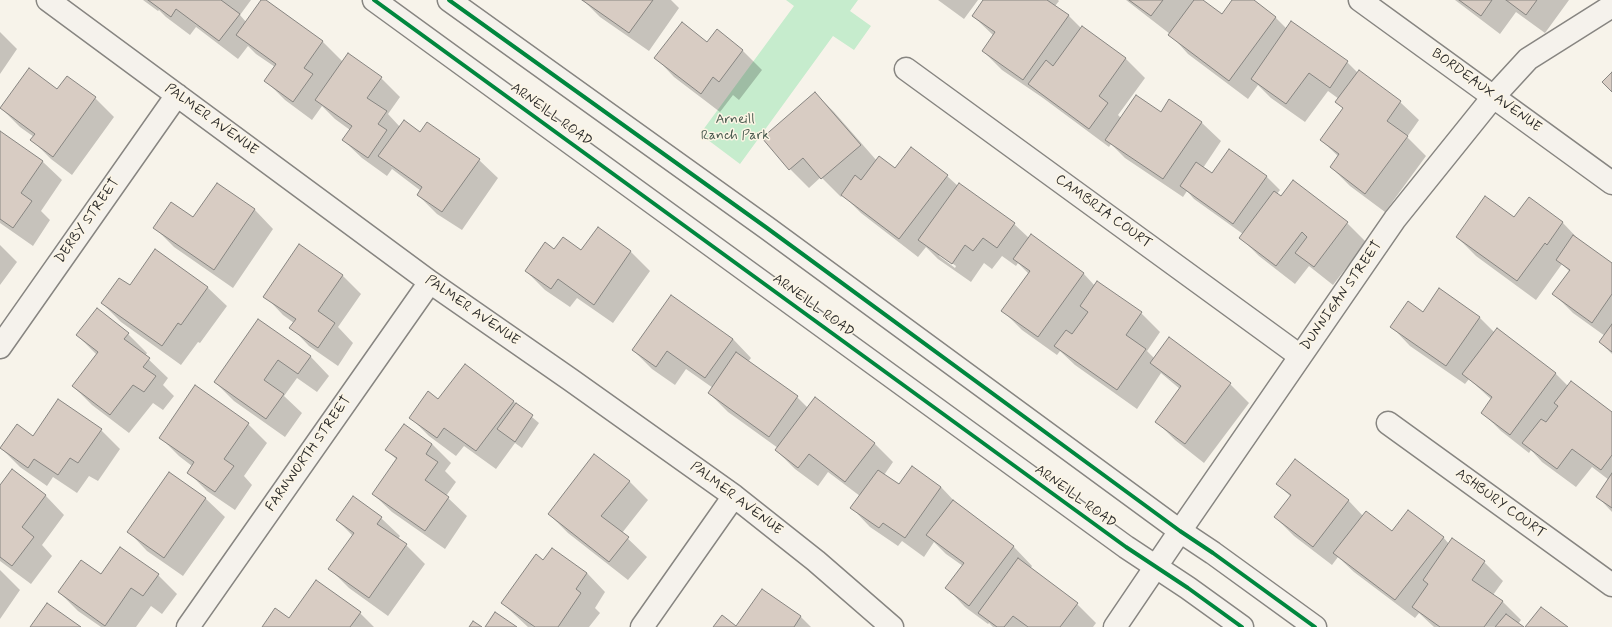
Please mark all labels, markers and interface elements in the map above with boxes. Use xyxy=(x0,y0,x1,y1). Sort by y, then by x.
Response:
street label: BORDEAUX AVENUE xyxy=(1428,46,1544,136)
street label: ARNEILL ROAD xyxy=(507,80,595,150)
street label: PALMER AVENUE xyxy=(161,81,261,159)
park label: Arneill Ranch Park xyxy=(701,112,769,144)
street label: CAMBRIA COURT xyxy=(1051,171,1155,253)
street label: DERBY STREET xyxy=(52,175,124,267)
street label: DUNNIGAN STREET xyxy=(1298,238,1386,354)
street label: ARNEILL ROAD xyxy=(769,271,857,341)
street label: PALMER AVENUE xyxy=(422,272,522,350)
street label: FARNWORTH STREET xyxy=(263,393,355,515)
street label: PALMER AVENUE xyxy=(687,459,785,539)
street label: ARNEILL ROAD xyxy=(1031,462,1119,532)
street label: ASHBURY COURT xyxy=(1452,466,1548,542)

